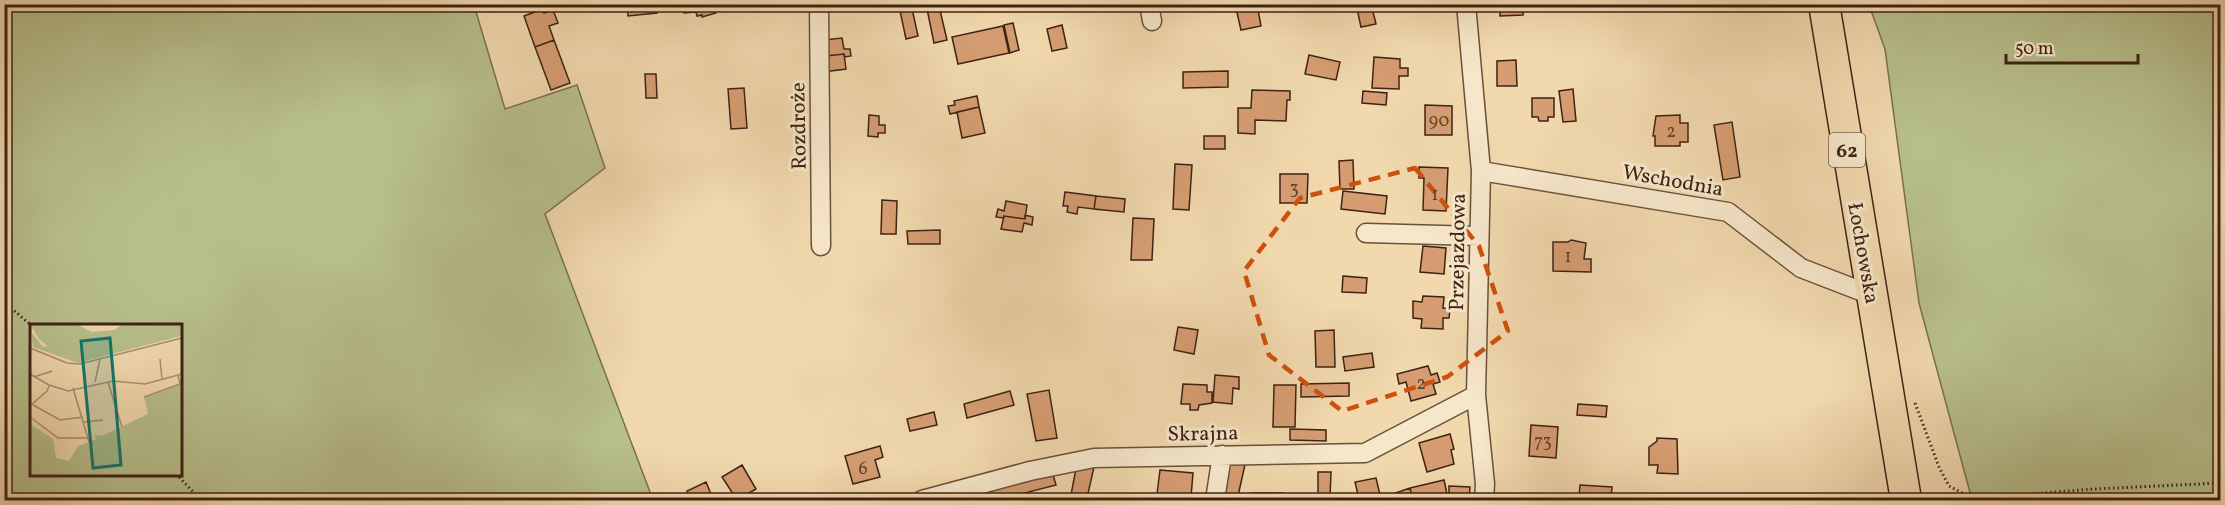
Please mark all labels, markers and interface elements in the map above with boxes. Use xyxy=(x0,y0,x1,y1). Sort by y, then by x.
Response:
scale bar xyxy=(2006,27,2138,65)
text: 50 m xyxy=(2015,37,2054,62)
street label: Rozdroże xyxy=(784,82,815,170)
house number: 90 xyxy=(1429,109,1449,134)
house number: 2 xyxy=(1666,120,1676,145)
road number: 62 xyxy=(1829,133,1865,167)
street label: Wschodnia xyxy=(1620,158,1726,205)
house number: 3 xyxy=(1289,177,1299,202)
house number: 1 xyxy=(1432,183,1438,208)
street label: Przejazdowa xyxy=(1443,193,1474,311)
street label: Łochowska xyxy=(1839,200,1886,306)
house number: 1 xyxy=(1565,245,1571,270)
inset map xyxy=(30,324,182,475)
house number: 2 xyxy=(1416,372,1426,397)
street label: Skrajna xyxy=(1167,419,1239,450)
house number: 73 xyxy=(1534,430,1552,455)
house number: 6 xyxy=(858,457,868,482)

